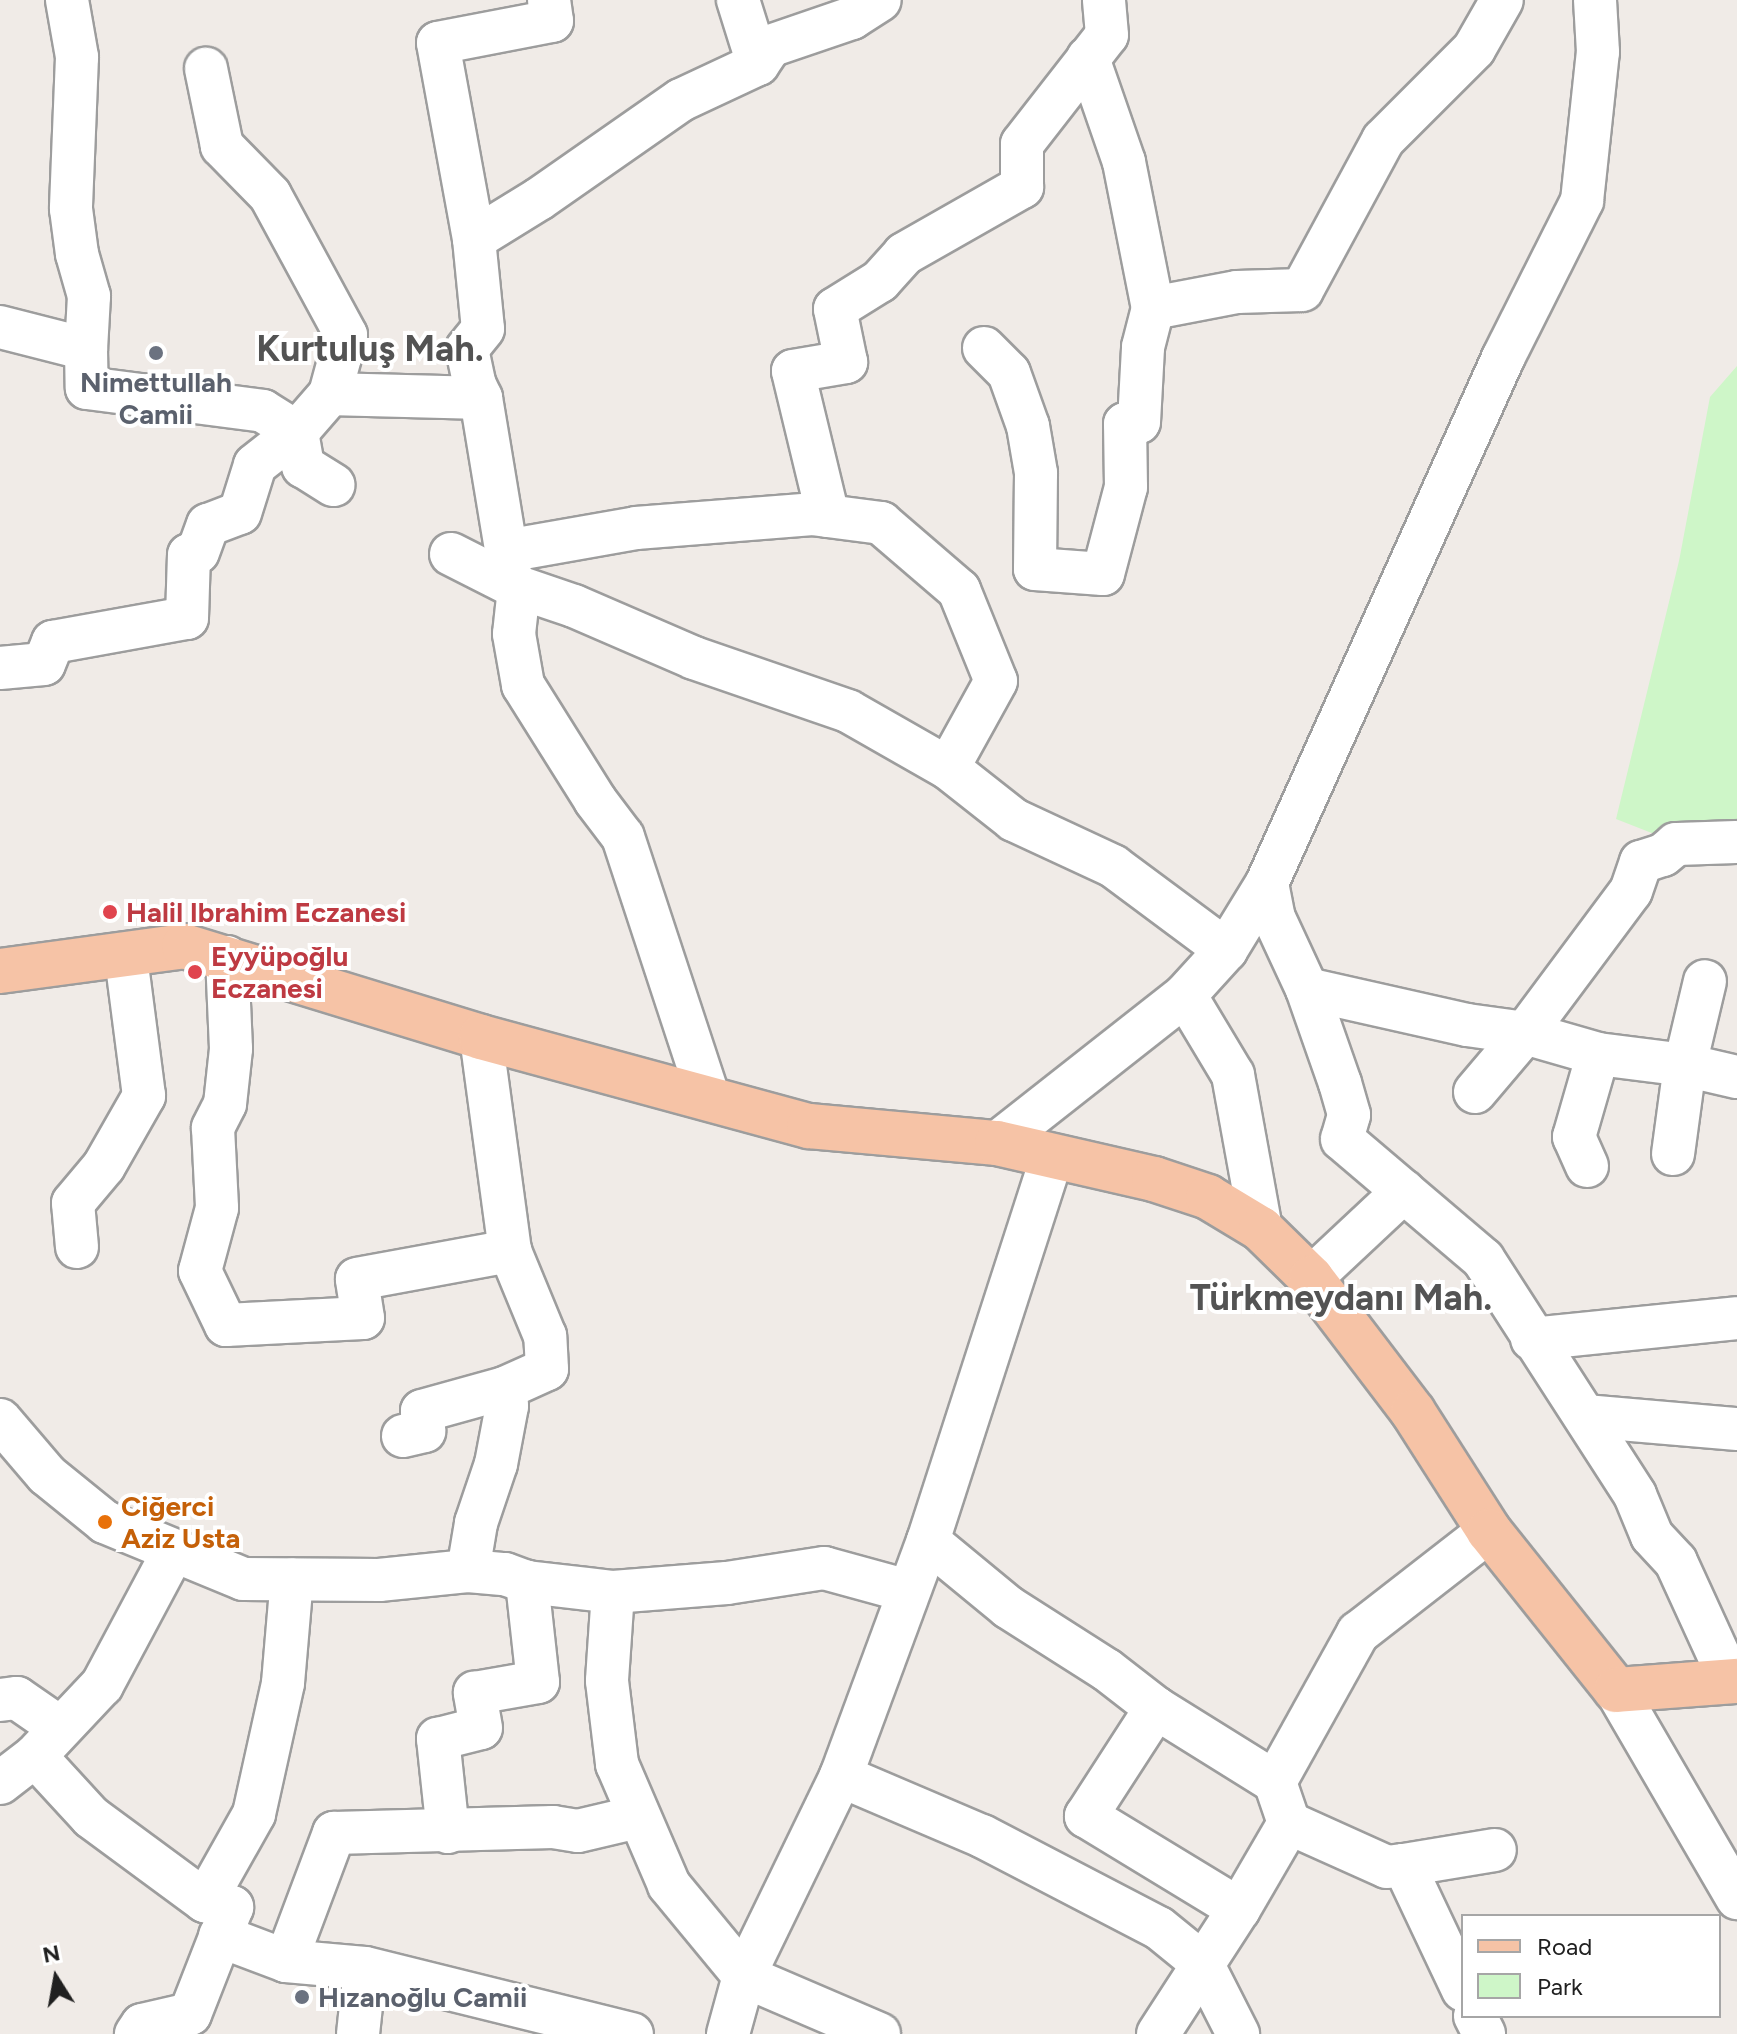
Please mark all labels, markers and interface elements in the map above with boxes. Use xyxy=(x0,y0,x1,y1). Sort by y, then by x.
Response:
district label: Kurtuluş Mah. xyxy=(256,327,484,371)
marker: Nimettullah Camii xyxy=(147,344,165,362)
place label: Nimettullah Camii xyxy=(80,365,232,431)
place label: Halil Ibrahim Eczanesi xyxy=(126,895,406,929)
marker: Halil Ibrahim Eczanesi xyxy=(101,903,119,921)
place label: Eyyüpoğlu Eczanesi xyxy=(211,939,348,1005)
marker: Eyyüpoğlu Eczanesi xyxy=(186,963,204,981)
district label: Türkmeydanı Mah. xyxy=(1190,1276,1492,1320)
place label: Ciğerci Aziz Usta xyxy=(121,1489,240,1555)
marker: Ciğerci Aziz Usta xyxy=(96,1513,114,1531)
legend xyxy=(1461,1914,1721,2018)
text: Road xyxy=(1537,1932,1592,1961)
north arrow xyxy=(16,1938,96,2018)
text: N xyxy=(40,1939,62,1969)
text: Park xyxy=(1537,1972,1583,2001)
place label: Hızanoğlu Camii xyxy=(318,1980,527,2014)
marker: Hızanoğlu Camii xyxy=(293,1988,311,2006)

